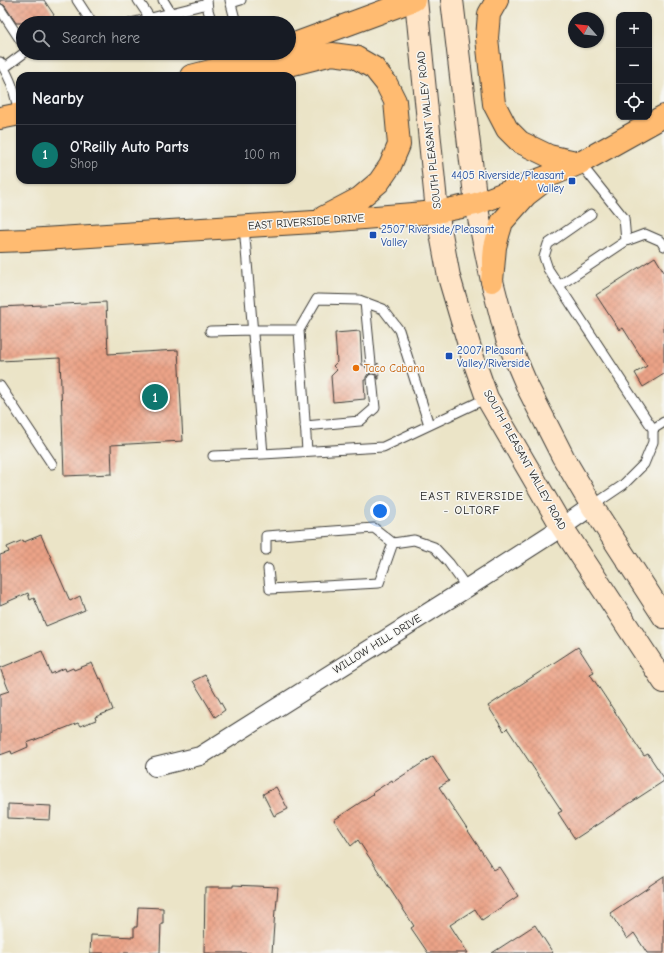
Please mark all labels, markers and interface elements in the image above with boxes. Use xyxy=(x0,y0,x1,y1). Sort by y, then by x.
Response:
north arrow xyxy=(568,12,604,48)
map controls xyxy=(616,12,652,120)
button: + xyxy=(616,12,652,48)
search box xyxy=(16,16,296,60)
icon: search xyxy=(30,27,52,49)
text: Search here xyxy=(62,29,140,47)
button: − xyxy=(616,48,652,84)
street label: SOUTH PLEASANT VALLEY ROAD xyxy=(414,51,444,209)
button: locate xyxy=(616,84,652,120)
text: Nearby xyxy=(32,89,83,108)
text: O'Reilly Auto Parts xyxy=(70,138,189,156)
text: 1 xyxy=(42,147,48,162)
text: 100 m xyxy=(244,147,280,162)
text: Shop xyxy=(70,156,98,171)
place label: 4405 Riverside/Pleasant Valley xyxy=(451,169,565,195)
marker: 4405 Riverside/Pleasant Valley xyxy=(567,176,577,186)
street label: EAST RIVERSIDE DRIVE xyxy=(247,211,365,233)
place label: 2507 Riverside/Pleasant Valley xyxy=(381,223,495,249)
marker: 2507 Riverside/Pleasant Valley xyxy=(368,230,378,240)
place label: 2007 Pleasant Valley/Riverside xyxy=(457,344,530,370)
marker: 2007 Pleasant Valley/Riverside xyxy=(444,351,454,361)
place label: Taco Cabana xyxy=(364,362,425,375)
marker: Taco Cabana xyxy=(351,363,361,373)
pin: 1 xyxy=(142,382,168,412)
street label: SOUTH PLEASANT VALLEY ROAD xyxy=(481,388,569,532)
district label: EAST RIVERSIDE - OLTORF xyxy=(420,489,524,517)
your location xyxy=(370,501,390,521)
street label: WILLOW HILL DRIVE xyxy=(330,611,424,676)

